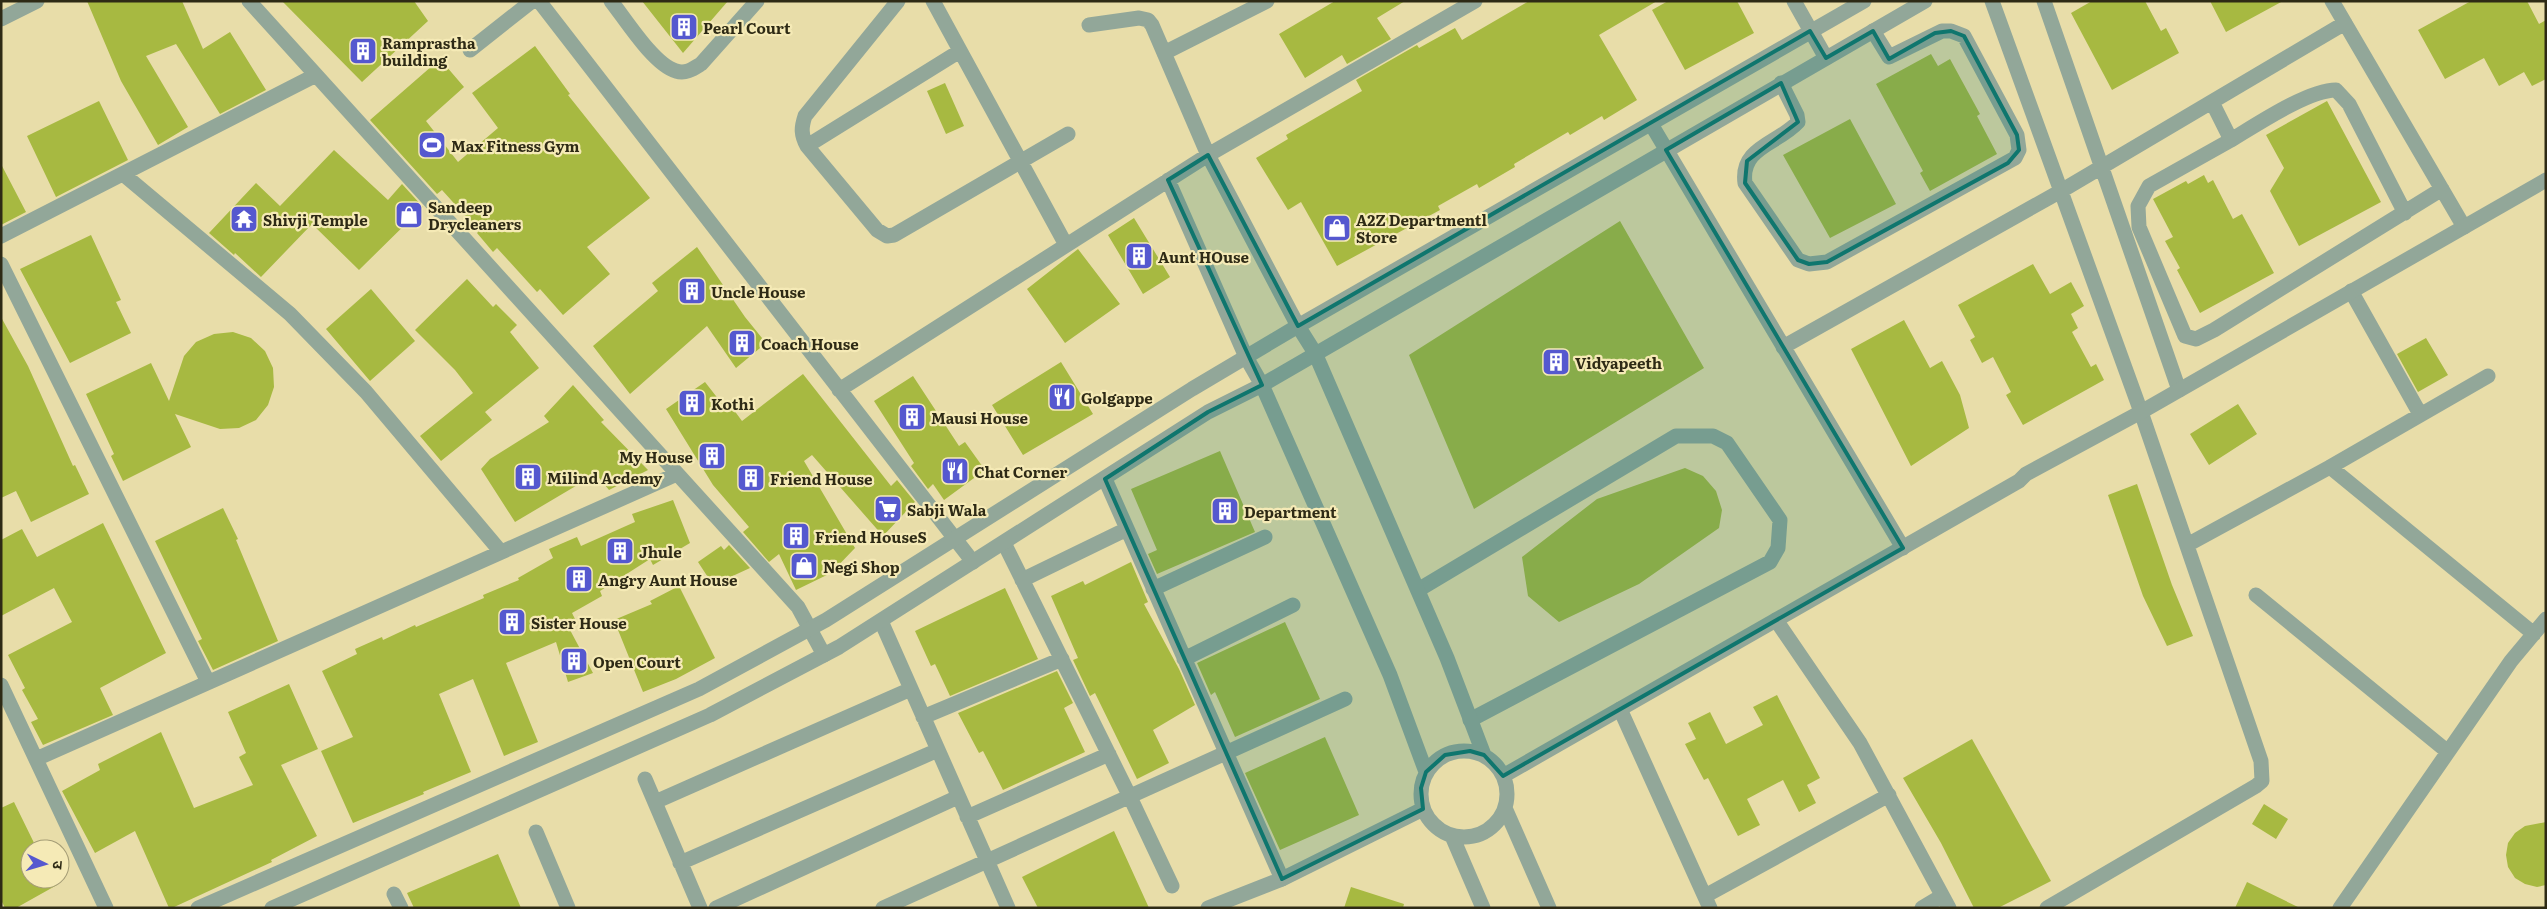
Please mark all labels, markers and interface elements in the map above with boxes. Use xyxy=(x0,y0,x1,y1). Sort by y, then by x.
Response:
building icon: Pearl Court xyxy=(669,12,699,42)
place label: Pearl Court xyxy=(703,16,791,39)
place label: Ramprastha building xyxy=(382,31,476,71)
building icon: Ramprastha building xyxy=(348,36,378,66)
sports icon: Max Fitness Gym xyxy=(417,130,447,160)
place label: Max Fitness Gym xyxy=(451,134,580,157)
place label: Sandeep Drycleaners xyxy=(428,195,522,235)
shop icon: Sandeep Drycleaners xyxy=(394,200,424,230)
temple icon: Shivji Temple xyxy=(229,204,259,234)
place label: Shivji Temple xyxy=(263,208,368,231)
place label: A2Z Departmentl Store xyxy=(1356,208,1487,248)
shop icon: A2Z Departmentl Store xyxy=(1322,213,1352,243)
building icon: Aunt HOuse xyxy=(1124,241,1154,271)
place label: Aunt HOuse xyxy=(1158,245,1250,268)
building icon: Uncle House xyxy=(677,276,707,306)
place label: Uncle House xyxy=(711,280,806,303)
building icon: Coach House xyxy=(727,328,757,358)
place label: Coach House xyxy=(761,332,859,355)
building icon: Vidyapeeth xyxy=(1541,347,1571,377)
place label: Vidyapeeth xyxy=(1575,351,1662,374)
restaurant icon: Golgappe xyxy=(1047,382,1077,412)
place label: Golgappe xyxy=(1081,386,1153,409)
building icon: Kothi xyxy=(677,388,707,418)
place label: Kothi xyxy=(711,392,755,415)
building icon: Mausi House xyxy=(897,402,927,432)
place label: Mausi House xyxy=(931,406,1028,429)
building icon: My House xyxy=(697,441,727,471)
place label: My House xyxy=(619,445,693,468)
restaurant icon: Chat Corner xyxy=(940,456,970,486)
place label: Chat Corner xyxy=(974,460,1067,483)
building icon: Milind Acdemy xyxy=(513,462,543,492)
building icon: Friend House xyxy=(736,463,766,493)
place label: Milind Acdemy xyxy=(547,466,663,489)
place label: Friend House xyxy=(770,467,873,490)
supermarket icon: Sabji Wala xyxy=(873,494,903,524)
building icon: Department xyxy=(1210,496,1240,526)
place label: Sabji Wala xyxy=(907,498,987,521)
place label: Department xyxy=(1244,500,1337,523)
building icon: Friend HouseS xyxy=(781,521,811,551)
place label: Friend HouseS xyxy=(815,525,927,548)
building icon: Jhule xyxy=(605,536,635,566)
place label: Jhule xyxy=(639,540,682,563)
shop icon: Negi Shop xyxy=(789,551,819,581)
place label: Negi Shop xyxy=(823,555,900,578)
building icon: Angry Aunt House xyxy=(564,564,594,594)
place label: Angry Aunt House xyxy=(598,568,738,591)
building icon: Sister House xyxy=(497,607,527,637)
place label: Sister House xyxy=(531,611,627,634)
building icon: Open Court xyxy=(559,646,589,676)
place label: Open Court xyxy=(593,650,681,673)
north arrow xyxy=(20,839,70,889)
text: उ xyxy=(49,860,69,871)

